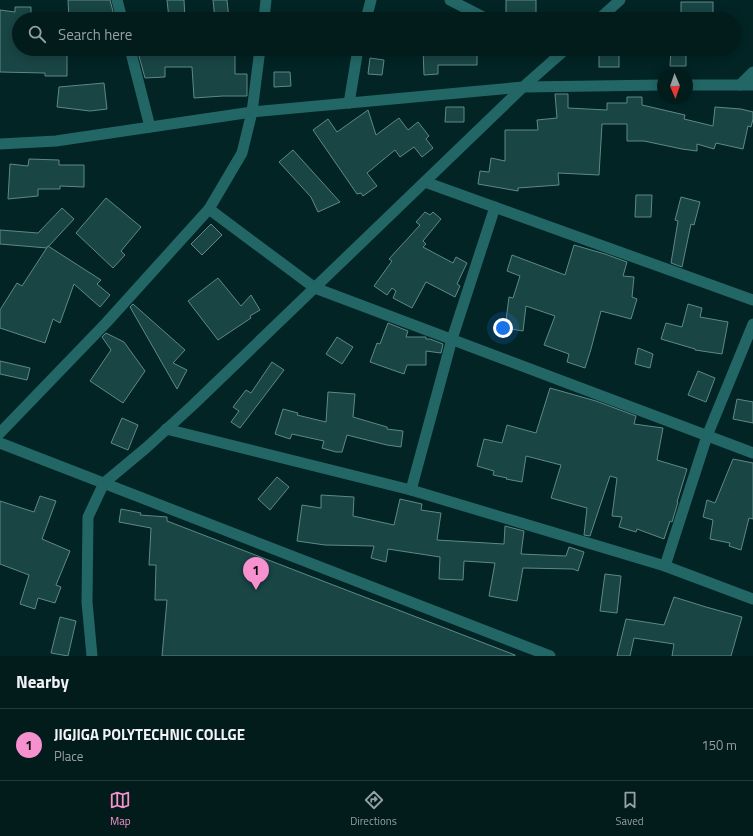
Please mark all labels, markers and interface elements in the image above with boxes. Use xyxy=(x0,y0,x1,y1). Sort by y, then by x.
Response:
search box xyxy=(12,12,741,56)
icon: search xyxy=(26,23,48,45)
text: Search here xyxy=(58,23,132,46)
north arrow xyxy=(657,68,693,104)
your location xyxy=(493,318,513,338)
pin: 1 xyxy=(243,557,269,590)
text: Nearby xyxy=(16,669,69,695)
text: JIGJIGA POLYTECHNIC COLLGE xyxy=(54,723,245,746)
text: 1 xyxy=(25,735,33,755)
text: 150 m xyxy=(701,735,737,755)
text: Place xyxy=(54,746,83,766)
tab: Map xyxy=(109,789,131,829)
tab: Directions xyxy=(350,789,397,829)
tab: Saved xyxy=(616,789,644,829)

